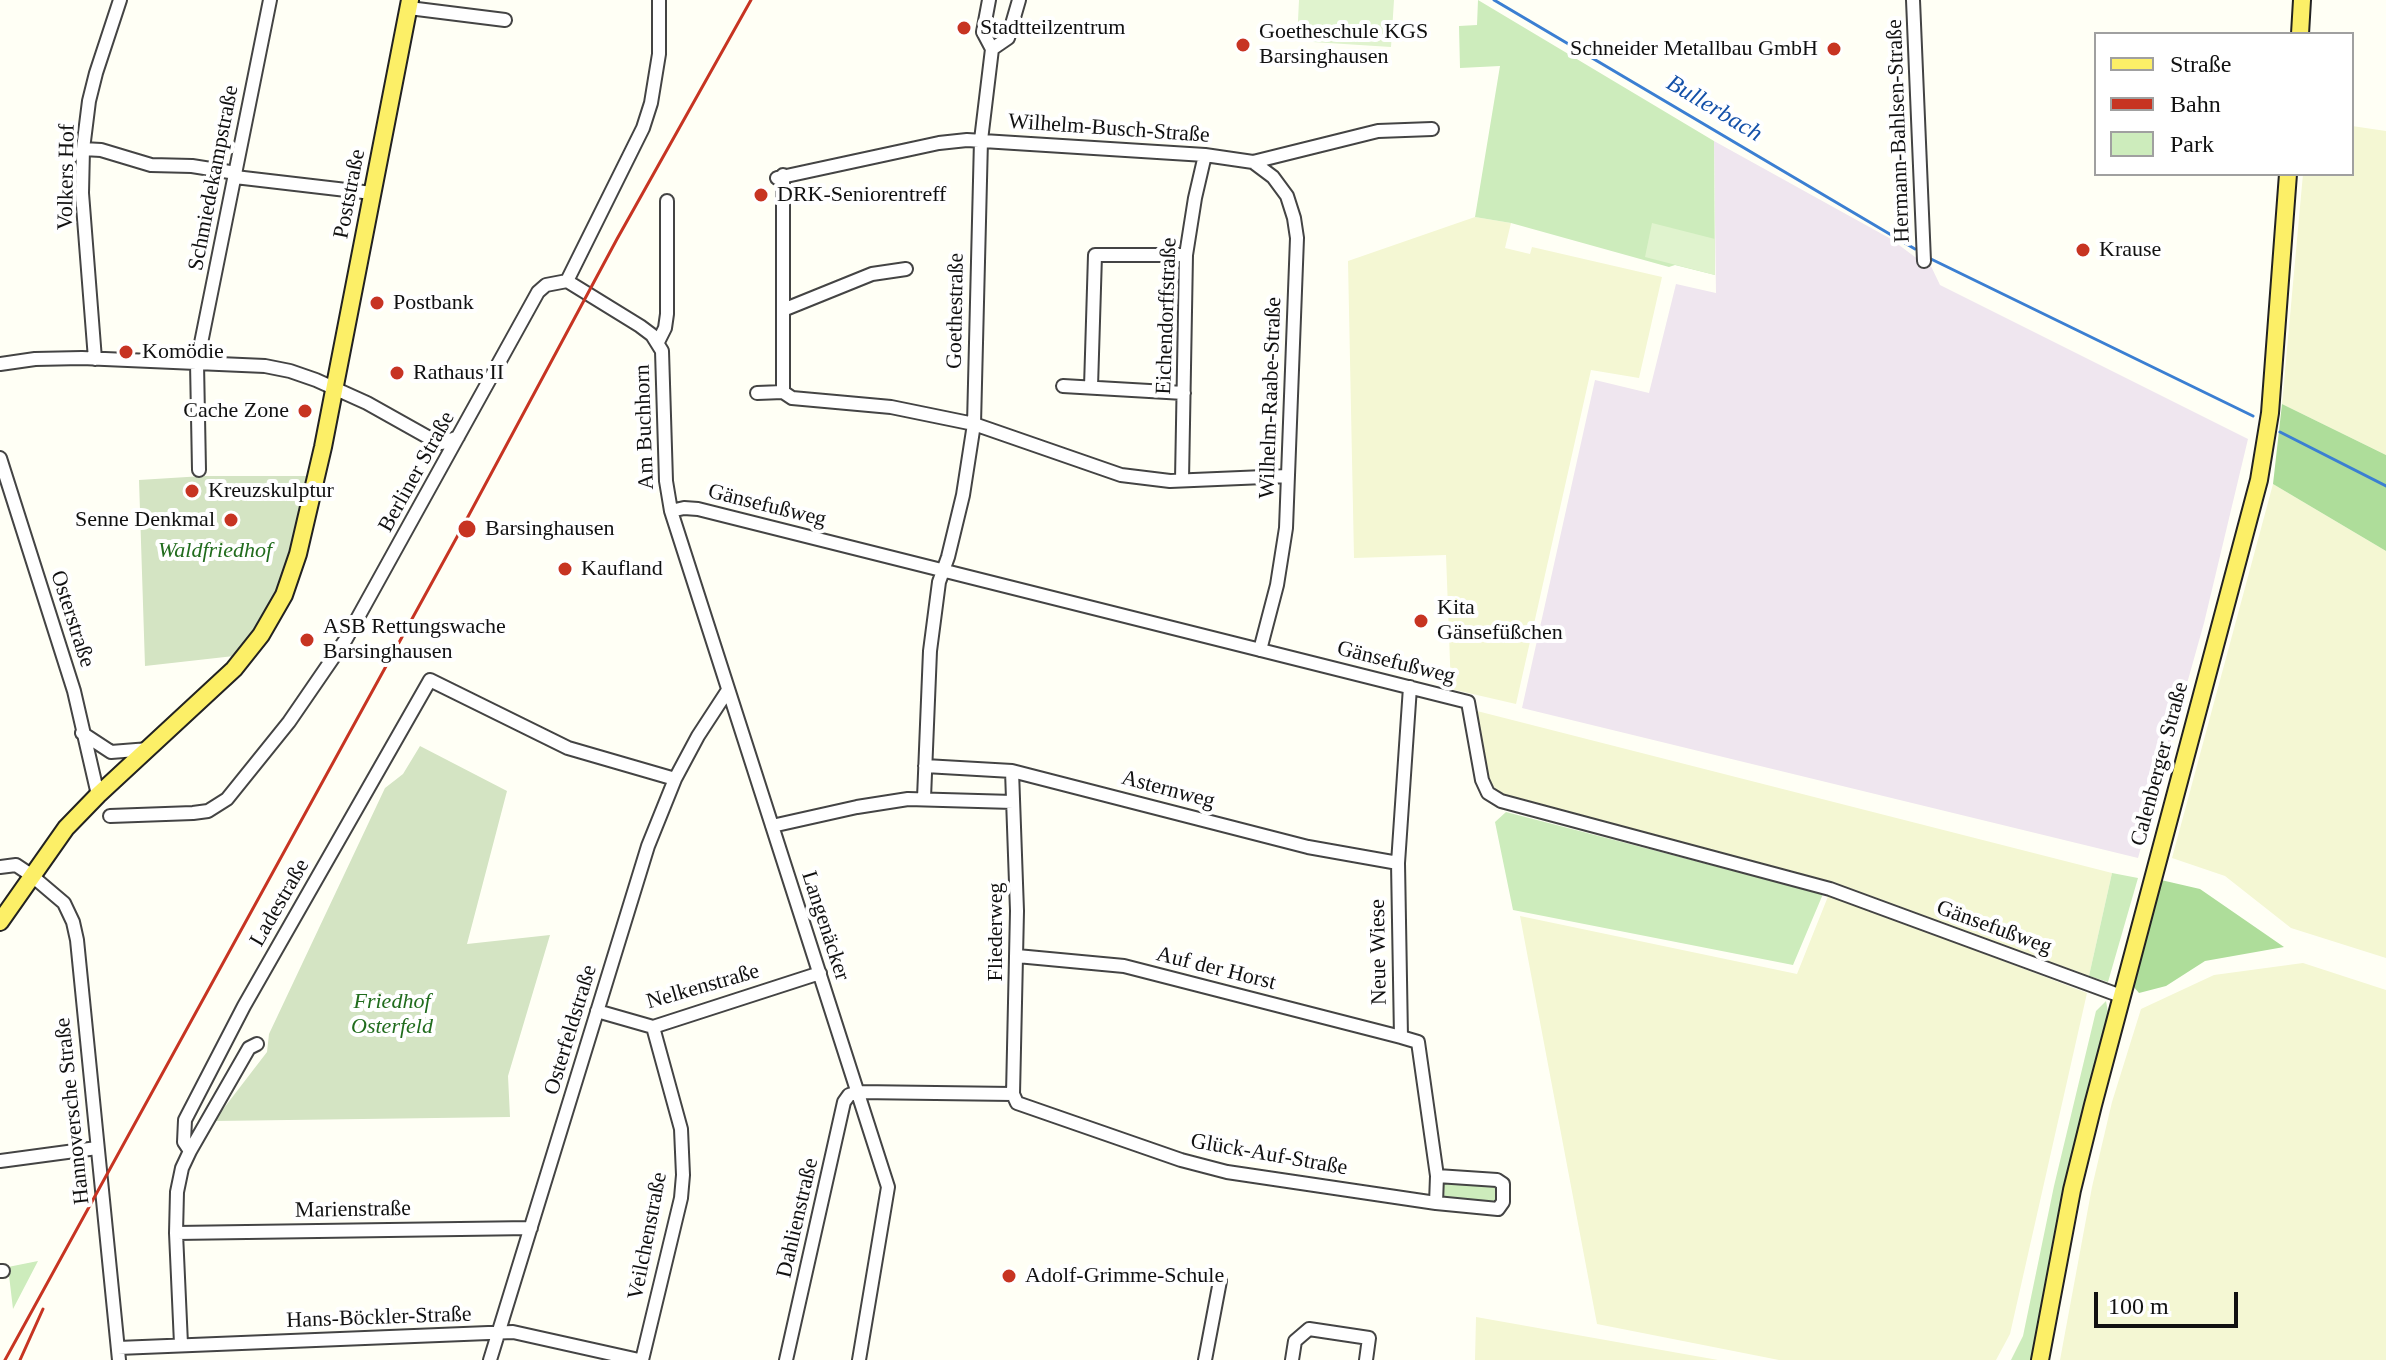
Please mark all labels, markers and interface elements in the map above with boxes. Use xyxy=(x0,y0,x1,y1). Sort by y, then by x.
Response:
place label: Stadtteilzentrum xyxy=(980,15,1125,41)
marker: Stadtteilzentrum xyxy=(955,19,973,37)
place label: Goetheschule KGS Barsinghausen xyxy=(1259,19,1428,70)
street label: Hermann-Bahlsen-Straße xyxy=(1882,19,1916,243)
legend xyxy=(2094,32,2354,176)
marker: Goetheschule KGS Barsinghausen xyxy=(1234,36,1252,54)
place label: Schneider Metallbau GmbH xyxy=(1570,36,1818,62)
marker: Schneider Metallbau GmbH xyxy=(1825,40,1843,58)
text: Straße xyxy=(2170,51,2231,77)
water label: Bullerbach xyxy=(1661,69,1767,149)
street label: Schmiedekampstraße xyxy=(183,83,245,273)
text: Bahn xyxy=(2170,91,2221,117)
street label: Wilhelm-Busch-Straße xyxy=(1007,109,1211,149)
street label: Volkers Hof xyxy=(53,124,81,230)
text: Park xyxy=(2170,131,2214,157)
street label: Poststraße xyxy=(328,147,372,241)
place label: DRK-Seniorentreff xyxy=(777,182,946,208)
marker: DRK-Seniorentreff xyxy=(752,186,770,204)
street label: Eichendorffstraße xyxy=(1151,237,1183,395)
place label: Krause xyxy=(2099,237,2161,263)
marker: Krause xyxy=(2074,241,2092,259)
street label: Goethestraße xyxy=(942,253,970,369)
place label: Postbank xyxy=(393,290,474,316)
marker: Postbank xyxy=(368,294,386,312)
street label: Wilhelm-Raabe-Straße xyxy=(1254,297,1288,499)
place label: Komödie xyxy=(142,339,224,365)
marker: Komödie xyxy=(117,343,135,361)
place label: Rathaus II xyxy=(413,360,504,386)
marker: Rathaus II xyxy=(388,364,406,382)
street label: Am Buchhorn xyxy=(630,364,660,490)
place label: Cache Zone xyxy=(183,398,289,424)
marker: Cache Zone xyxy=(296,402,314,420)
street label: Berliner Straße xyxy=(373,407,461,537)
place label: Kreuzskulptur xyxy=(208,478,334,504)
street label: Gänsefußweg xyxy=(705,479,829,533)
marker: Kreuzskulptur xyxy=(183,482,201,500)
place label: Senne Denkmal xyxy=(75,507,215,533)
marker: Senne Denkmal xyxy=(222,511,240,529)
place label: Barsinghausen xyxy=(485,516,615,542)
marker: Barsinghausen xyxy=(456,518,478,540)
park label: Waldfriedhof xyxy=(158,538,272,564)
place label: Kaufland xyxy=(581,556,663,582)
marker: Kaufland xyxy=(556,560,574,578)
street label: Osterstraße xyxy=(44,567,100,671)
place label: Kita Gänsefüßchen xyxy=(1437,595,1563,646)
marker: Kita Gänsefüßchen xyxy=(1412,612,1430,630)
place label: ASB Rettungswache Barsinghausen xyxy=(323,614,506,666)
marker: ASB Rettungswache Barsinghausen xyxy=(298,631,316,649)
street label: Gänsefußweg xyxy=(1334,636,1458,690)
street label: Calenberger Straße xyxy=(2125,679,2195,849)
street label: Asternweg xyxy=(1119,765,1217,815)
street label: Ladestraße xyxy=(244,855,316,951)
street label: Langenäcker xyxy=(795,868,855,984)
street label: Fliederweg xyxy=(983,883,1009,981)
street label: Gänsefußweg xyxy=(1933,895,2055,961)
street label: Neue Wiese xyxy=(1365,899,1393,1005)
street label: Auf der Horst xyxy=(1154,941,1278,997)
street label: Nelkenstraße xyxy=(644,958,762,1016)
street label: Osterfeldstraße xyxy=(539,962,603,1098)
park label: Friedhof Osterfeld xyxy=(351,989,433,1040)
street label: Hannoversche Straße xyxy=(50,1016,96,1206)
street label: Glück-Auf-Straße xyxy=(1188,1128,1350,1182)
street label: Dahlienstraße xyxy=(771,1156,825,1280)
street label: Veilchenstraße xyxy=(623,1170,673,1302)
street label: Marienstraße xyxy=(295,1196,411,1224)
place label: Adolf-Grimme-Schule xyxy=(1025,1263,1224,1289)
marker: Adolf-Grimme-Schule xyxy=(1000,1267,1018,1285)
scale bar xyxy=(2098,1276,2242,1326)
text: 100 m xyxy=(2108,1293,2169,1319)
street label: Hans-Böckler-Straße xyxy=(286,1302,472,1334)

